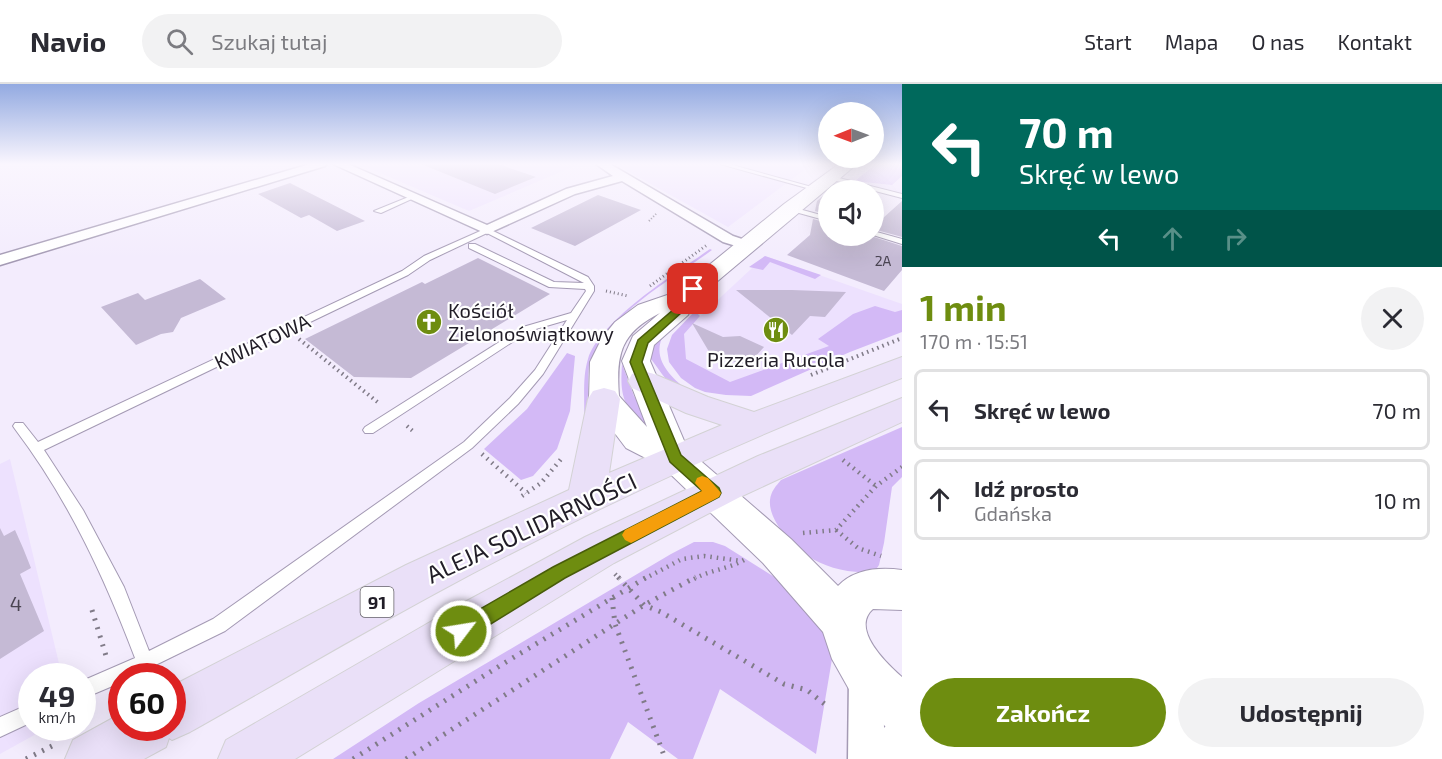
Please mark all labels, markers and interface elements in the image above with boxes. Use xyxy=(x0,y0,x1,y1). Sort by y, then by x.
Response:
search box xyxy=(142,14,562,68)
text: Navio xyxy=(30,24,106,58)
icon: search xyxy=(163,25,196,58)
text: Szukaj tutaj xyxy=(211,28,327,54)
text: Start xyxy=(1084,29,1132,54)
text: Mapa xyxy=(1165,29,1218,54)
text: O nas xyxy=(1251,29,1305,54)
text: Kontakt xyxy=(1338,29,1412,54)
north arrow xyxy=(818,102,884,168)
map controls xyxy=(818,102,884,246)
text: 70 m xyxy=(1019,106,1114,156)
icon: left xyxy=(920,108,998,186)
text: Skręć w lewo xyxy=(1019,157,1179,189)
button: sound xyxy=(818,180,884,246)
icon: left xyxy=(1093,222,1126,255)
icon: ahead xyxy=(1156,222,1189,255)
icon: right xyxy=(1219,222,1252,255)
house number: 2A xyxy=(875,252,892,269)
pin xyxy=(667,263,718,314)
icon: arrive xyxy=(676,272,709,305)
text: 1 min xyxy=(920,285,1007,328)
button: close xyxy=(1361,287,1424,350)
place label: Kościół Zielonoświątkowy xyxy=(448,298,614,345)
church icon: Kościół Zielonoświątkowy xyxy=(414,307,444,337)
street label: KWIATOWA xyxy=(210,308,314,374)
restaurant icon: Pizzeria Rucola xyxy=(761,315,791,345)
text: 170 m · 15:51 xyxy=(920,329,1028,353)
place label: Pizzeria Rucola xyxy=(707,347,845,371)
icon: left xyxy=(923,393,956,426)
text: Skręć w lewo xyxy=(974,397,1111,423)
text: 70 m xyxy=(1372,397,1421,423)
street label: ALEJA SOLIDARNOŚCI xyxy=(421,466,641,588)
text: Idź prosto xyxy=(974,475,1079,501)
icon: ahead xyxy=(923,483,956,516)
text: 10 m xyxy=(1375,487,1421,513)
text: Gdańska xyxy=(974,501,1052,525)
road number: 91 xyxy=(360,587,394,617)
house number: 4 xyxy=(10,591,22,615)
position arrow xyxy=(429,599,493,663)
speed limit sign: 60 xyxy=(108,663,186,741)
text: 49 xyxy=(39,677,75,713)
button: Zakończ xyxy=(920,678,1166,747)
button: Udostępnij xyxy=(1178,678,1424,747)
text: km/h xyxy=(38,708,76,726)

